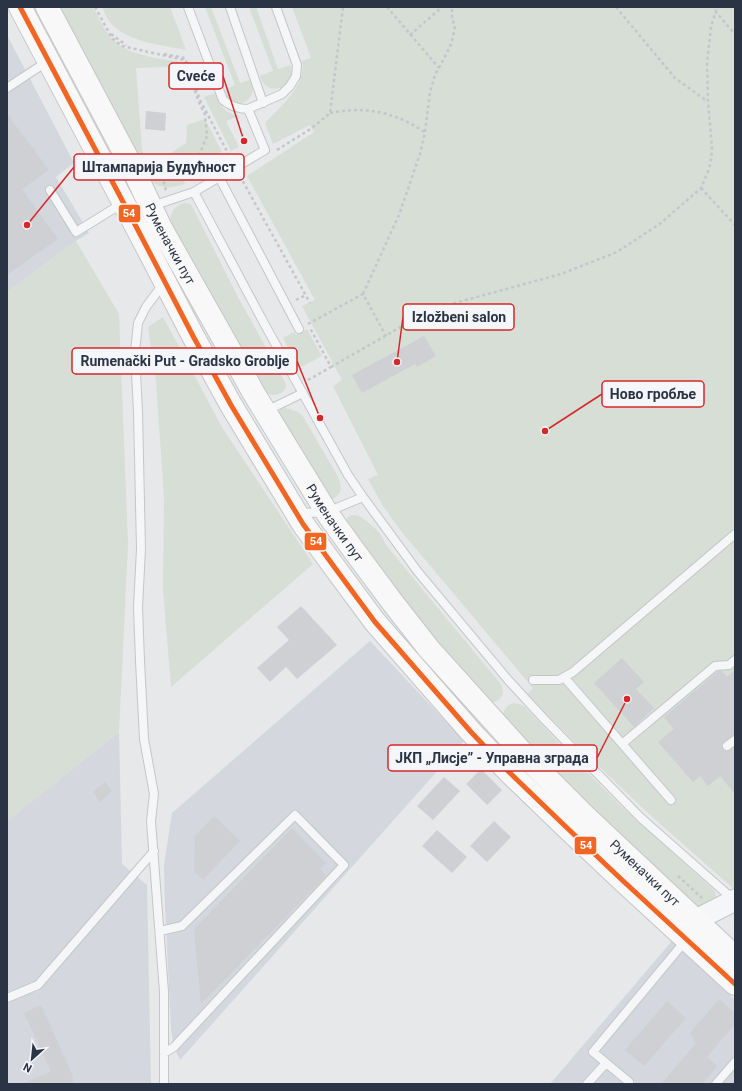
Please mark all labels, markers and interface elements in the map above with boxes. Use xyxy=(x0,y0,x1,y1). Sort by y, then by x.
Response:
callout: Cveće xyxy=(169,63,223,89)
text: Cveće xyxy=(177,68,216,84)
callout: Штампарија Будућност xyxy=(74,154,244,180)
text: Штампарија Будућност xyxy=(82,159,236,175)
street label: Руменачки пут xyxy=(142,201,198,287)
line badge: 54 xyxy=(118,204,141,223)
text: 54 xyxy=(123,207,136,220)
callout: Izložbeni salon xyxy=(403,304,514,330)
text: Izložbeni salon xyxy=(412,309,506,325)
callout: Rumenački Put - Gradsko Groblje xyxy=(72,348,297,374)
text: Rumenački Put - Gradsko Groblje xyxy=(81,353,290,369)
callout: Ново гробље xyxy=(602,381,704,407)
text: Ново гробље xyxy=(610,386,697,402)
street label: Руменачки пут xyxy=(303,481,366,564)
line badge: 54 xyxy=(304,532,327,551)
text: 54 xyxy=(310,535,323,548)
callout: ЈКП „Лисје” - Управна зграда xyxy=(388,745,597,771)
text: ЈКП „Лисје” - Управна зграда xyxy=(395,750,589,766)
line badge: 54 xyxy=(574,836,597,855)
street label: Руменачки пут xyxy=(607,837,683,909)
text: 54 xyxy=(580,839,593,852)
north arrow xyxy=(12,1039,52,1079)
text: N xyxy=(21,1060,34,1075)

